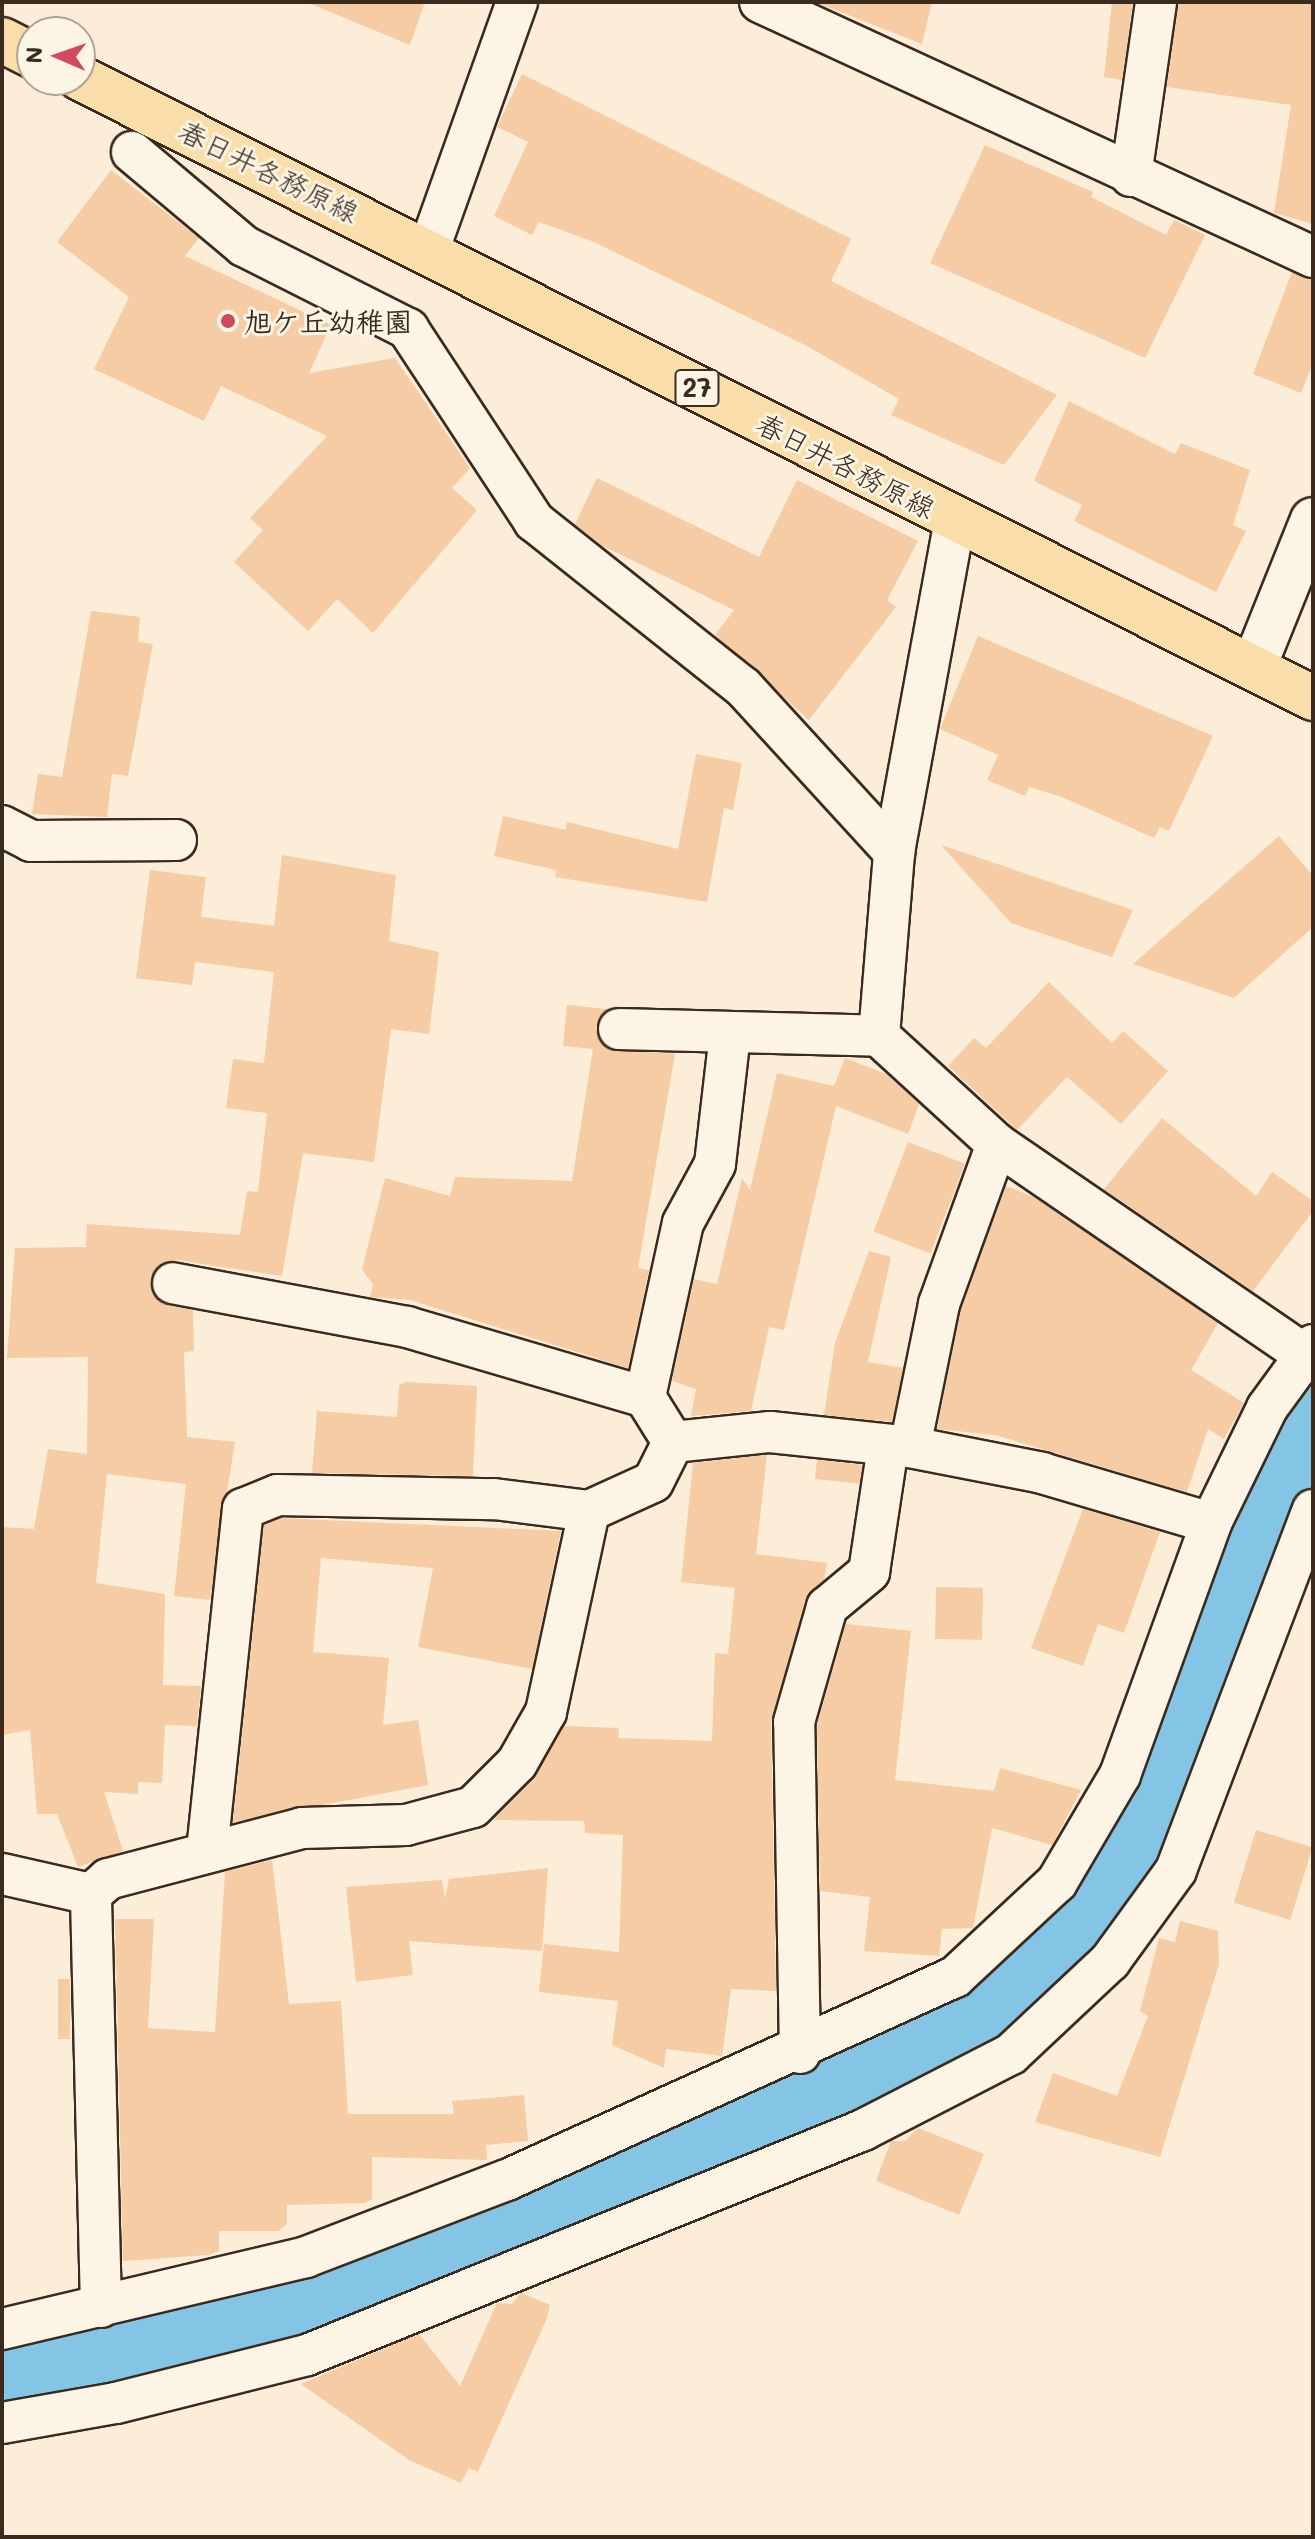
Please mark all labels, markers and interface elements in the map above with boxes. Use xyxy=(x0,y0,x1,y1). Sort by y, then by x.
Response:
north arrow xyxy=(16,16,96,96)
text: N xyxy=(19,46,48,64)
street label: 春日井各務原線 xyxy=(174,113,364,229)
place label: 旭ケ丘幼稚園 xyxy=(244,304,412,338)
marker: 旭ケ丘幼稚園 xyxy=(219,312,237,330)
road number: 27 xyxy=(673,366,721,410)
street label: 春日井各務原線 xyxy=(751,406,941,524)

